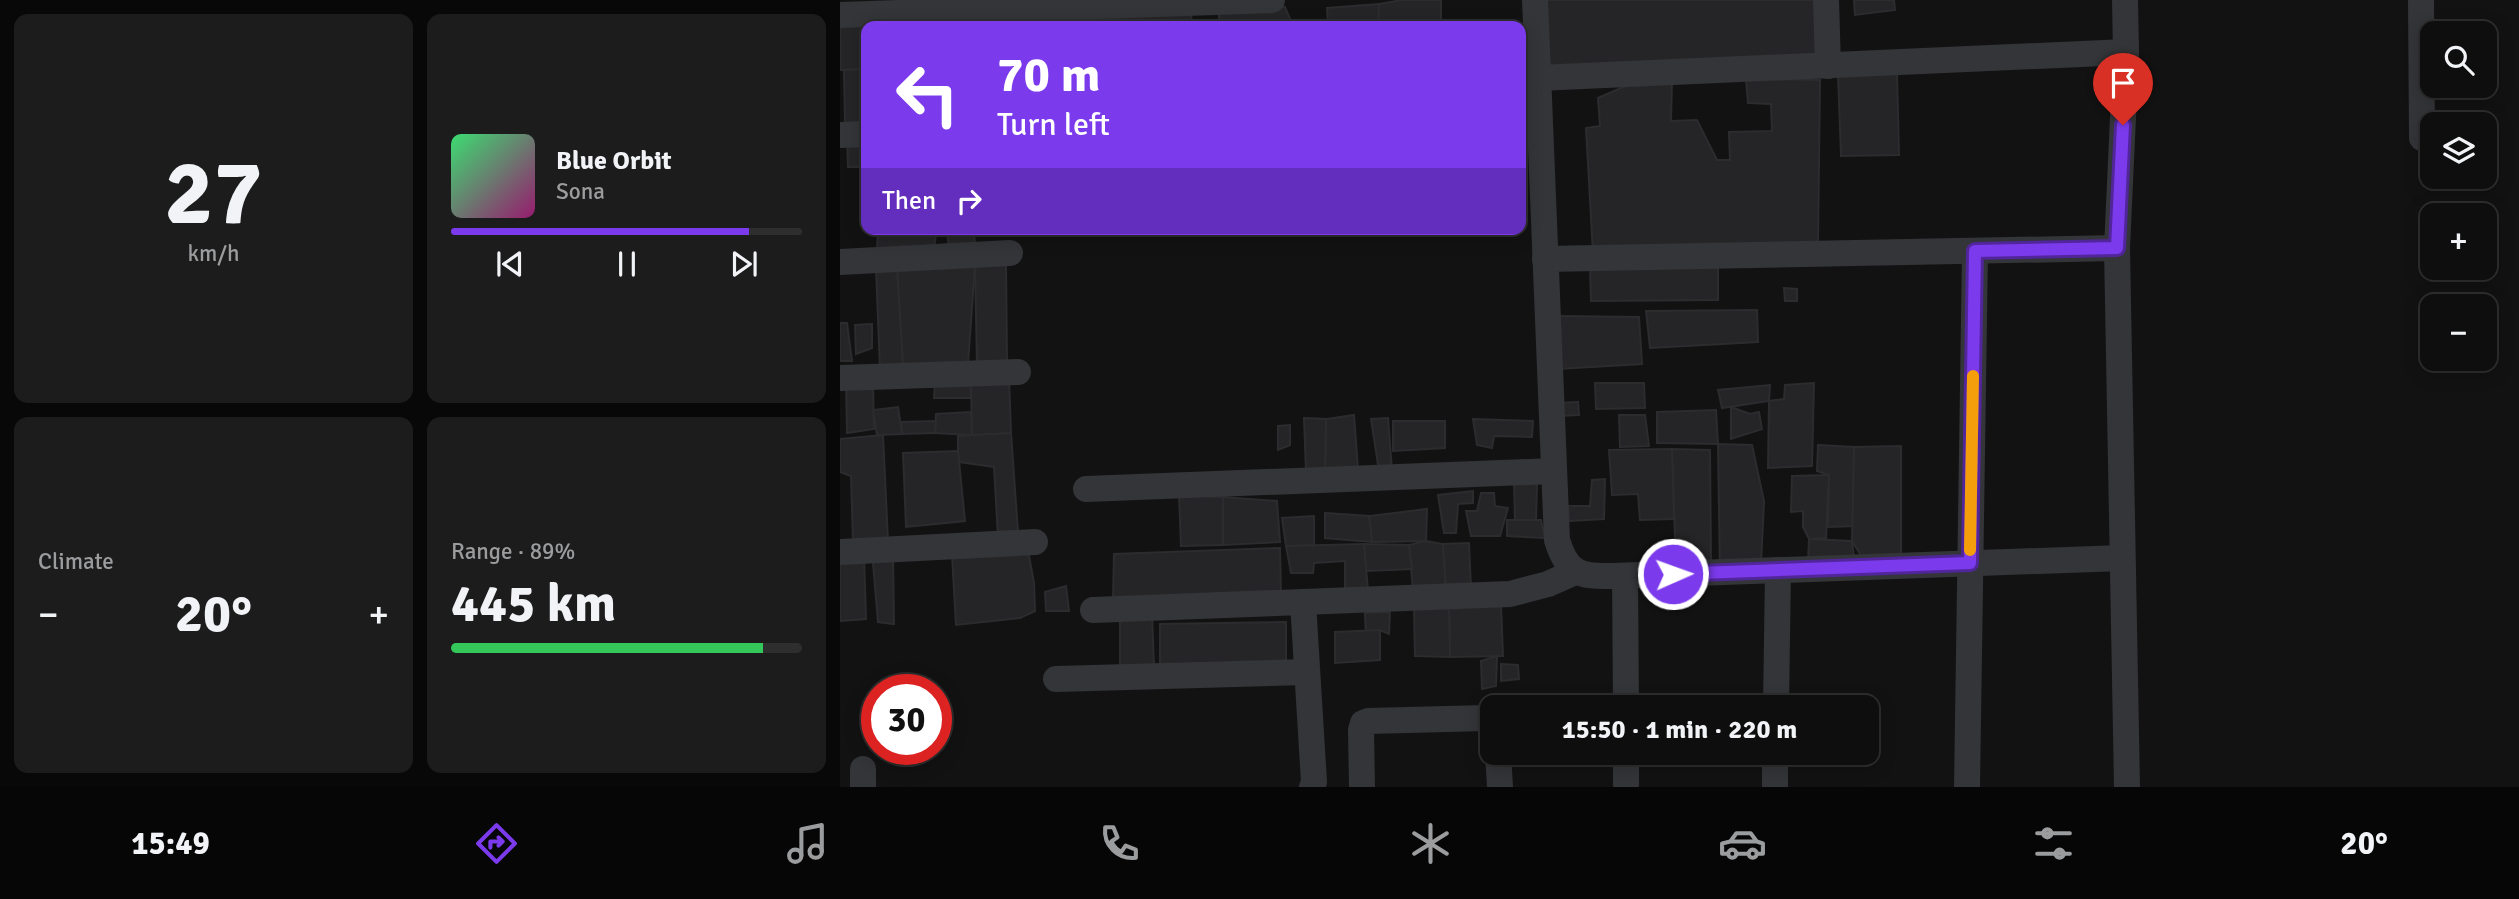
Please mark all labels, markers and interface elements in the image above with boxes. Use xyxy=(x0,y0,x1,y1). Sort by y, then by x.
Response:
map controls xyxy=(2420,21,2497,371)
button: search xyxy=(2420,21,2497,98)
text: 70 m xyxy=(997,45,1100,105)
icon: left xyxy=(882,49,973,140)
pin xyxy=(2093,53,2153,125)
icon: arrive xyxy=(2104,64,2142,102)
text: Turn left xyxy=(997,105,1110,144)
button: layers xyxy=(2420,112,2497,189)
text: 27 xyxy=(164,137,263,250)
text: Blue Orbit xyxy=(556,145,672,177)
text: Sona xyxy=(556,177,605,206)
icon: right xyxy=(950,182,988,220)
text: Then xyxy=(882,185,936,217)
button: + xyxy=(2420,203,2497,280)
text: km/h xyxy=(187,239,240,268)
icon: previous xyxy=(491,245,529,283)
icon: pause xyxy=(608,245,646,283)
icon: next xyxy=(725,245,763,283)
button: − xyxy=(2420,294,2497,371)
text: Range · 89% xyxy=(451,537,575,566)
position arrow xyxy=(1636,537,1710,611)
text: Climate xyxy=(38,547,114,576)
text: 445 km xyxy=(451,572,616,636)
text: 20° xyxy=(175,582,252,646)
text: − xyxy=(38,591,59,638)
text: + xyxy=(368,591,389,638)
speed limit sign: 30 xyxy=(861,674,952,765)
text: 15:50 · 1 min · 220 m xyxy=(1562,714,1797,746)
icon: directions xyxy=(472,819,521,868)
icon: music xyxy=(783,819,832,868)
icon: phone xyxy=(1095,819,1144,868)
icon: climate xyxy=(1406,819,1455,868)
icon: car xyxy=(1718,819,1767,868)
icon: filters xyxy=(2029,819,2078,868)
text: 15:49 xyxy=(131,824,210,863)
text: 20° xyxy=(2340,824,2388,863)

